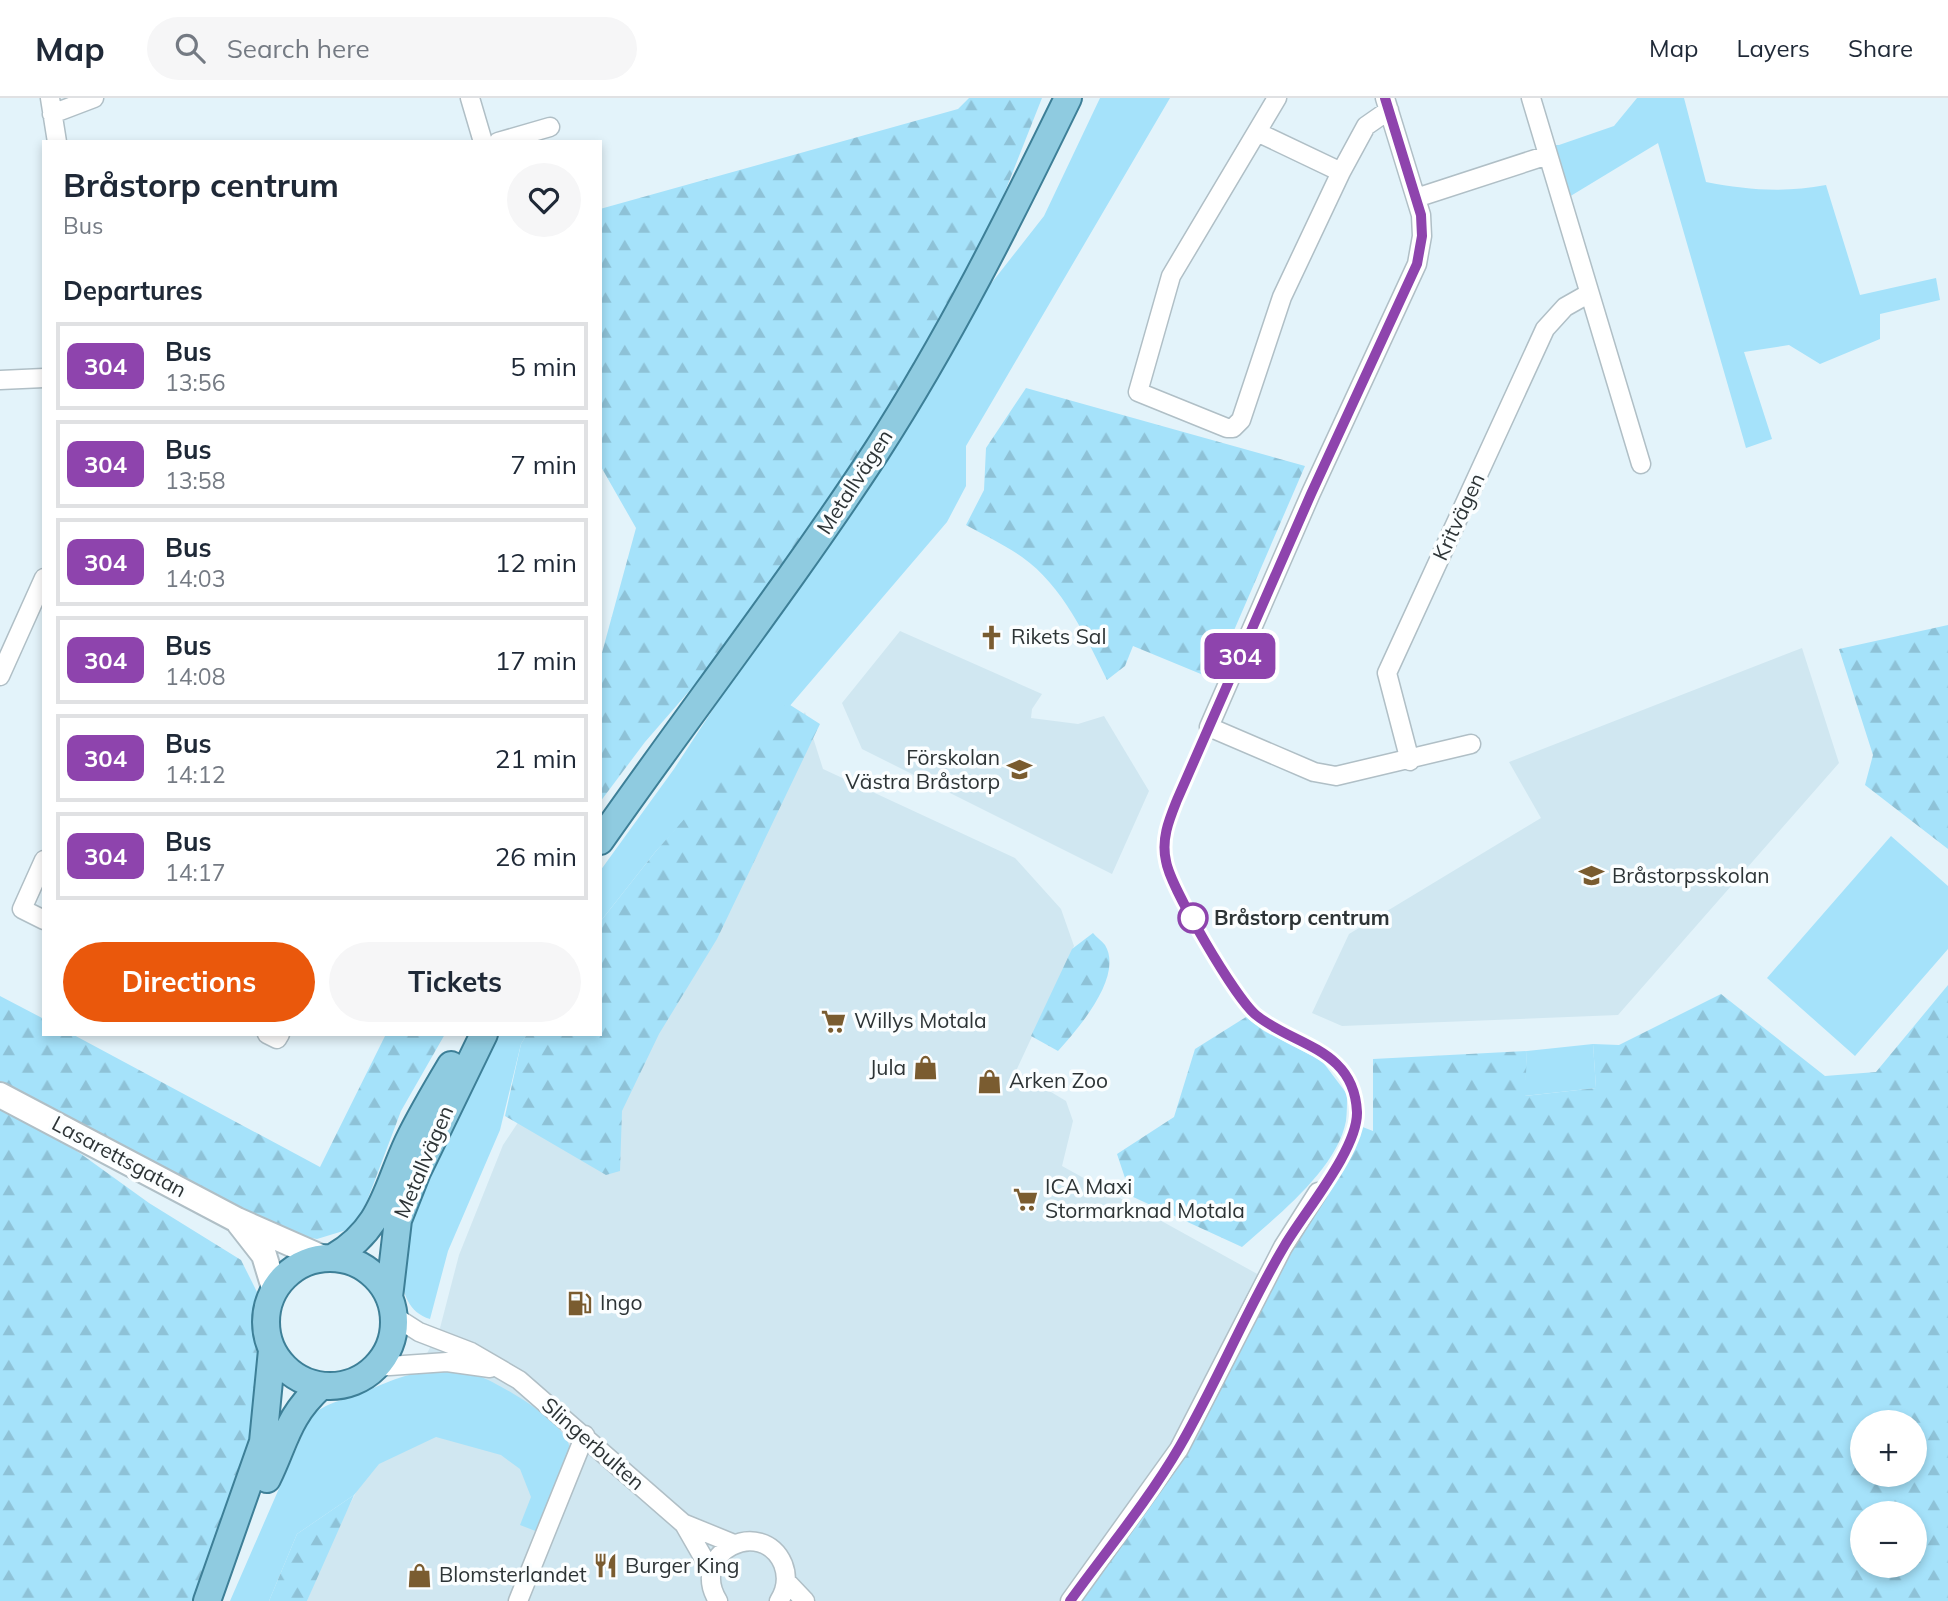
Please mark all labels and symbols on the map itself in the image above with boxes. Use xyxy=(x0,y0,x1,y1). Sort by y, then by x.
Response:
street label: Metallvägen xyxy=(811,424,898,539)
street label: Kritvägen xyxy=(1427,469,1490,564)
church icon: Rikets Sal xyxy=(977,623,1005,651)
place label: Rikets Sal xyxy=(1011,623,1106,649)
line badge: 304 xyxy=(1200,633,1280,679)
place label: Förskolan Västra Bråstorp xyxy=(845,744,1000,794)
school or university icon: Förskolan Västra Bråstorp xyxy=(1006,756,1034,784)
school or university icon: Bråstorpsskolan xyxy=(1578,862,1606,890)
place label: Bråstorpsskolan xyxy=(1612,862,1770,888)
marker: Bråstorp centrum xyxy=(1178,903,1208,933)
place label: Bråstorp centrum xyxy=(1214,904,1390,930)
supermarket icon: Willys Motala xyxy=(820,1007,848,1035)
place label: Willys Motala xyxy=(854,1007,987,1033)
place label: Jula xyxy=(869,1054,906,1080)
shop icon: Jula xyxy=(912,1054,940,1082)
shop icon: Arken Zoo xyxy=(975,1067,1003,1095)
place label: Arken Zoo xyxy=(1009,1067,1108,1093)
street label: Metallvägen xyxy=(388,1102,458,1222)
street label: Lasarettsgatan xyxy=(48,1110,191,1202)
place label: ICA Maxi Stormarknad Motala xyxy=(1045,1173,1245,1223)
supermarket icon: ICA Maxi Stormarknad Motala xyxy=(1011,1185,1039,1213)
fuel station icon: Ingo xyxy=(566,1289,594,1317)
place label: Ingo xyxy=(600,1289,642,1315)
street label: Slingerbulten xyxy=(537,1392,650,1495)
restaurant icon: Burger King xyxy=(591,1552,619,1580)
place label: Burger King xyxy=(625,1552,739,1578)
shop icon: Blomsterlandet xyxy=(405,1561,433,1589)
place label: Blomsterlandet xyxy=(439,1561,587,1587)

